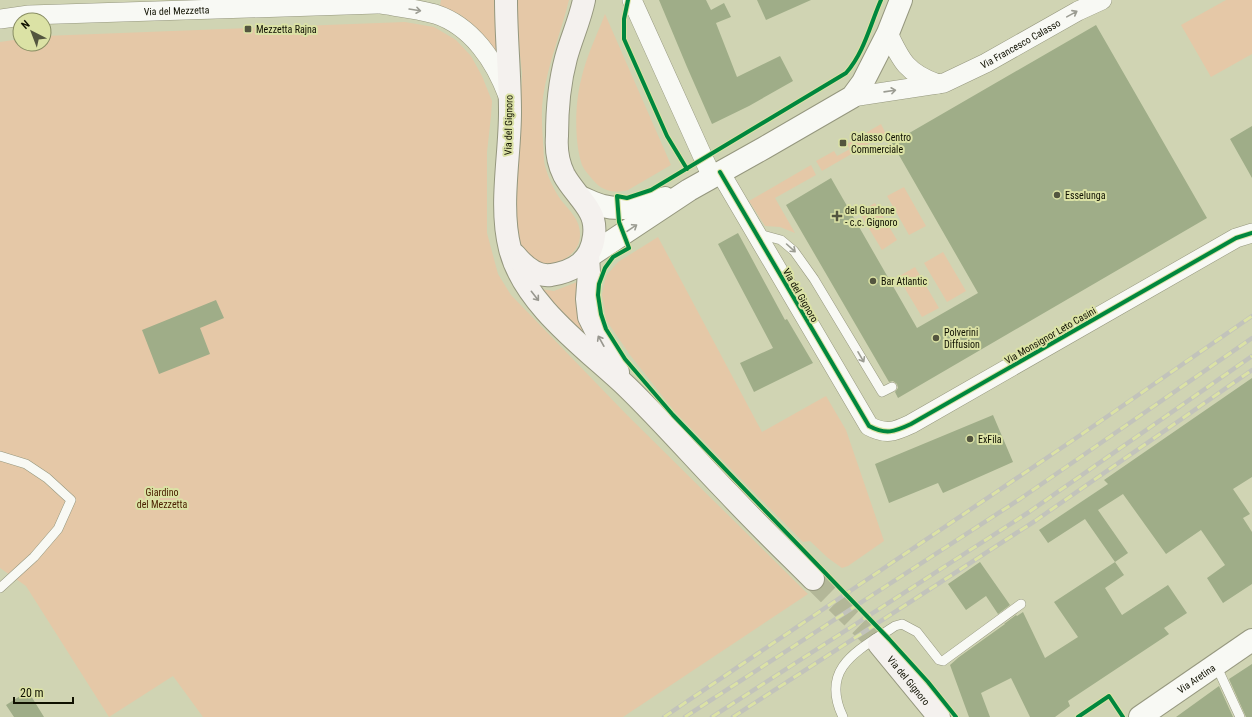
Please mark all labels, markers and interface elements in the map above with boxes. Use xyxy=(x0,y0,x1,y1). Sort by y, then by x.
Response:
street label: Via del Mezzetta xyxy=(144,4,210,17)
one-way arrow xyxy=(409,6,422,14)
one-way arrow xyxy=(1066,10,1078,18)
north arrow xyxy=(12,12,52,52)
street label: Via Francesco Calasso xyxy=(979,17,1062,71)
text: N xyxy=(19,18,33,32)
marker: Mezzetta Rajna xyxy=(243,24,253,34)
place label: Mezzetta Rajna xyxy=(256,24,317,35)
one-way arrow xyxy=(883,87,896,95)
street label: Via del Gignoro xyxy=(502,95,515,155)
place label: Calasso Centro Commerciale xyxy=(851,132,911,155)
marker: Calasso Centro Commerciale xyxy=(838,138,848,148)
marker: Esselunga xyxy=(1052,190,1062,200)
place label: Esselunga xyxy=(1065,190,1106,201)
place label: del Guarlone - c.c. Gignoro xyxy=(845,205,898,228)
marker: del Guarlone - c.c. Gignoro xyxy=(832,211,842,221)
one-way arrow xyxy=(627,224,638,232)
one-way arrow xyxy=(785,243,795,252)
street label: Via del Gignoro xyxy=(781,266,820,324)
marker: Bar Atlantic xyxy=(868,276,878,286)
place label: Bar Atlantic xyxy=(881,276,927,287)
one-way arrow xyxy=(531,291,539,302)
street label: Via Monsignor Leto Casini xyxy=(1003,305,1098,366)
place label: Polverini Diffusion xyxy=(944,327,980,350)
marker: Polverini Diffusion xyxy=(931,333,941,343)
one-way arrow xyxy=(596,335,604,347)
one-way arrow xyxy=(857,351,865,363)
marker: ExFila xyxy=(965,434,975,444)
place label: ExFila xyxy=(978,434,1002,445)
park label: Giardino del Mezzetta xyxy=(137,487,187,510)
street label: Via del Gignoro xyxy=(885,654,932,707)
street label: Via Aretina xyxy=(1175,662,1217,696)
scale bar xyxy=(14,679,73,705)
text: 20 m xyxy=(20,686,44,700)

